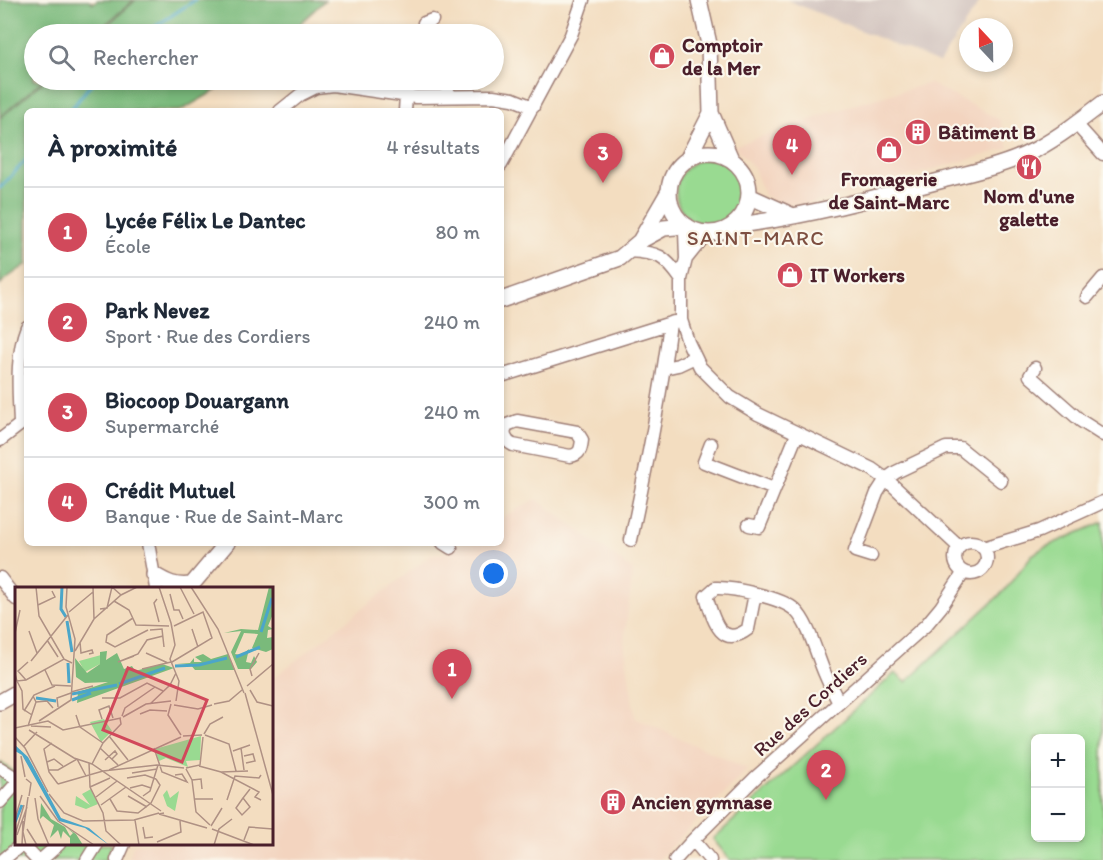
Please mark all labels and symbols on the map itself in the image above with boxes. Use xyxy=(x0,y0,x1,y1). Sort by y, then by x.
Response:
north arrow xyxy=(959,18,1013,72)
place label: Comptoir de la Mer xyxy=(682,33,764,80)
shop icon: Comptoir de la Mer xyxy=(647,41,677,71)
building icon: Bâtiment B xyxy=(903,117,933,147)
place label: Bâtiment B xyxy=(938,120,1036,144)
pin: 4 xyxy=(772,126,812,175)
pin: 3 xyxy=(584,134,622,183)
shop icon: Fromagerie de Saint-Marc xyxy=(874,135,904,165)
restaurant icon: Nom d'une galette xyxy=(1014,152,1044,182)
place label: Fromagerie de Saint-Marc xyxy=(829,167,949,214)
place label: Nom d'une galette xyxy=(983,184,1075,232)
district label: SAINT-MARC xyxy=(687,225,825,250)
shop icon: IT Workers xyxy=(775,260,805,290)
place label: IT Workers xyxy=(810,263,905,287)
your location xyxy=(479,559,508,588)
inset map xyxy=(15,587,273,845)
street label: Rue des Cordiers xyxy=(748,647,872,761)
pin: 1 xyxy=(432,650,472,699)
pin: 2 xyxy=(806,750,846,800)
building icon: Ancien gymnase xyxy=(598,787,628,817)
place label: Ancien gymnase xyxy=(631,790,773,815)

